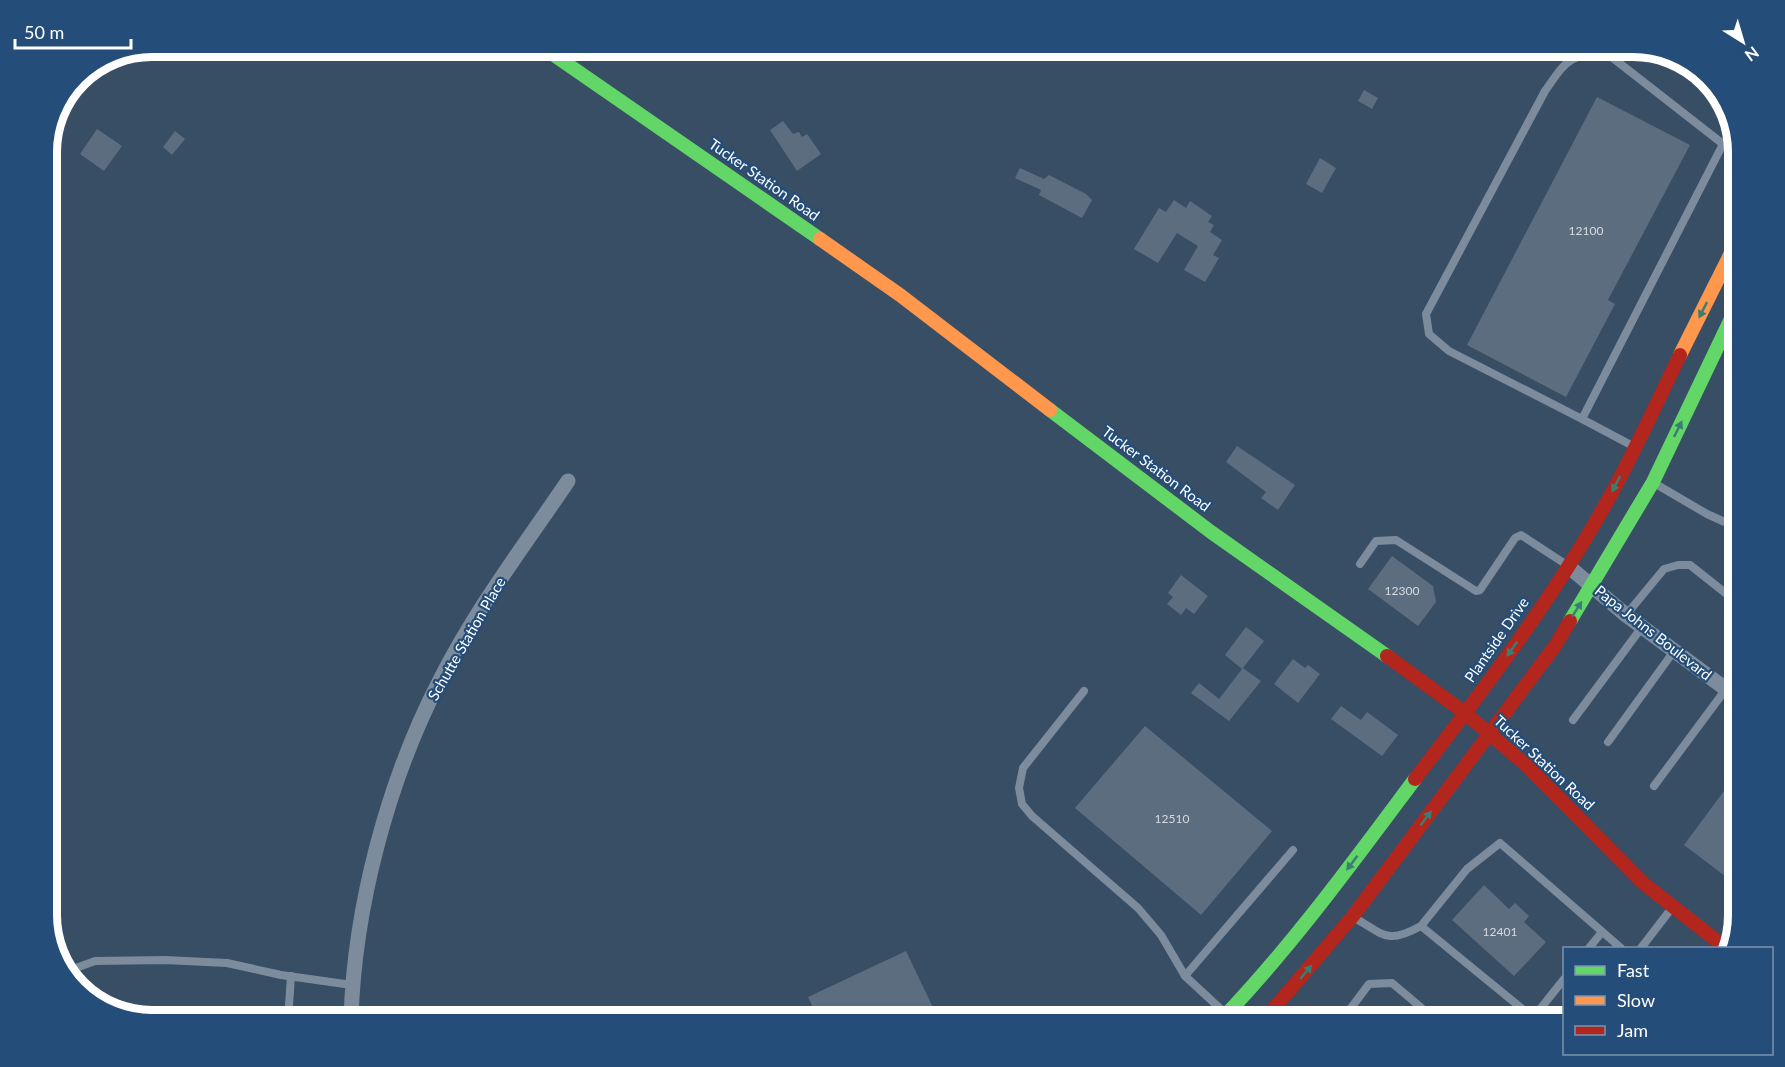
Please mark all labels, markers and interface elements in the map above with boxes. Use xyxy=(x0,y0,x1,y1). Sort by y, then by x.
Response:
scale bar xyxy=(15,12,130,50)
north arrow xyxy=(1713,12,1773,72)
text: 50 m xyxy=(24,21,64,43)
text: N xyxy=(1742,43,1763,66)
street label: Tucker Station Road xyxy=(706,134,823,224)
house number: 12100 xyxy=(1569,223,1603,238)
one-way arrow xyxy=(1698,301,1707,318)
one-way arrow xyxy=(1674,420,1683,437)
street label: Tucker Station Road xyxy=(1099,422,1214,515)
one-way arrow xyxy=(1611,476,1621,493)
street label: Schutte Station Place xyxy=(423,574,509,703)
street label: Papa Johns Boulevard xyxy=(1592,581,1716,683)
house number: 12300 xyxy=(1385,583,1419,598)
street label: Plantside Drive xyxy=(1460,593,1532,685)
one-way arrow xyxy=(1571,601,1582,618)
one-way arrow xyxy=(1506,640,1518,656)
street label: Tucker Station Road xyxy=(1491,711,1599,813)
house number: 12510 xyxy=(1155,811,1189,826)
one-way arrow xyxy=(1420,811,1432,827)
one-way arrow xyxy=(1347,856,1359,871)
house number: 12401 xyxy=(1483,924,1517,939)
legend xyxy=(1563,947,1773,1055)
text: Fast xyxy=(1617,959,1650,981)
one-way arrow xyxy=(1299,965,1312,980)
text: Slow xyxy=(1617,989,1655,1011)
text: Jam xyxy=(1617,1019,1648,1041)

